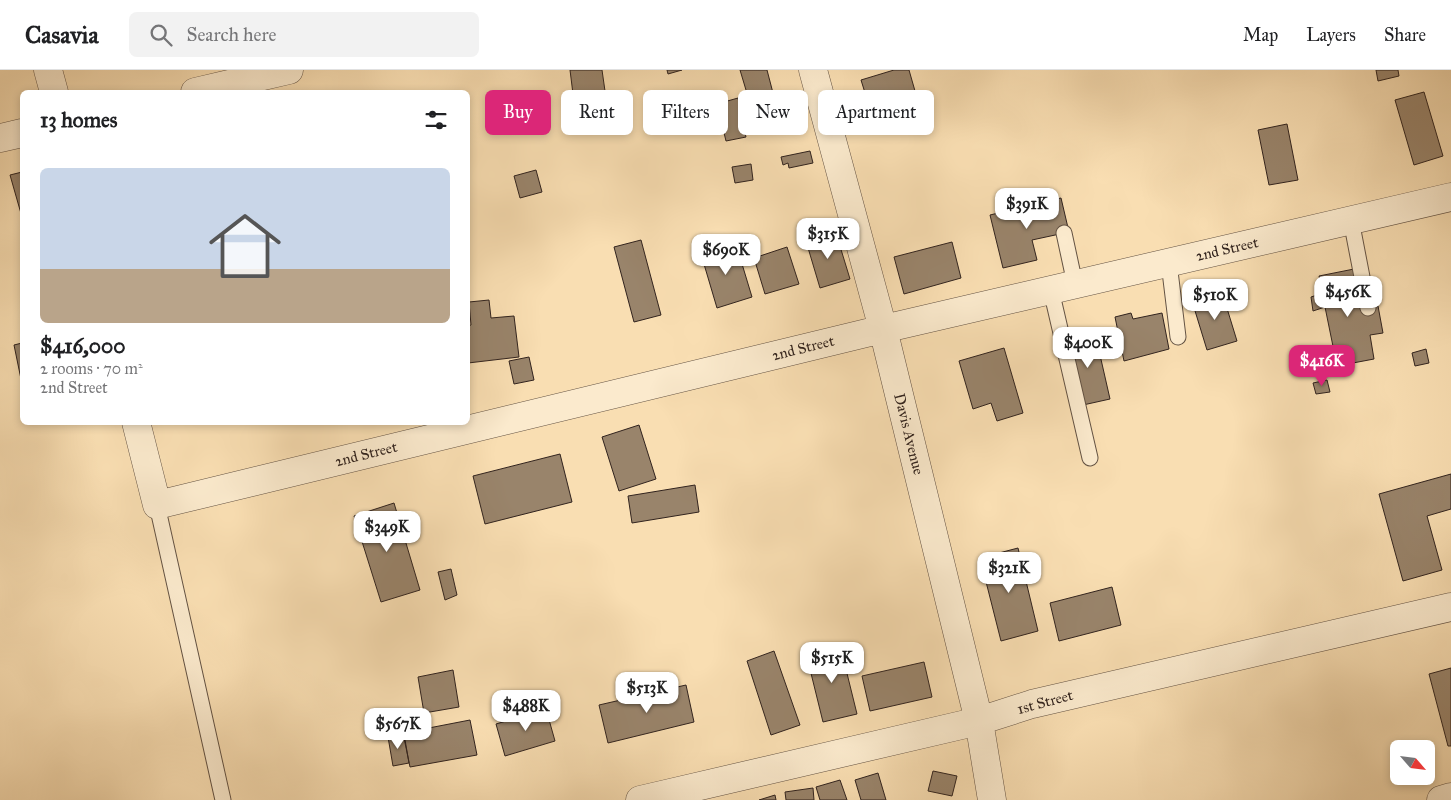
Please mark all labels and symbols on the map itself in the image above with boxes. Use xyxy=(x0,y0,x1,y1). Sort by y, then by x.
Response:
pin: $391K xyxy=(992,188,1062,230)
pin: $315K xyxy=(793,218,863,260)
street label: 2nd Street xyxy=(1194,233,1261,265)
pin: $690K xyxy=(691,234,761,276)
pin: $456K xyxy=(1313,276,1383,318)
pin: $510K xyxy=(1180,278,1250,321)
pin: $400K xyxy=(1053,326,1123,369)
street label: 2nd Street xyxy=(770,331,837,364)
pin: $416K xyxy=(1287,344,1357,387)
street label: Davis Avenue xyxy=(890,391,928,477)
street label: 2nd Street xyxy=(333,437,400,470)
pin: $349K xyxy=(352,510,422,553)
pin: $321K xyxy=(974,552,1044,594)
pin: $515K xyxy=(797,642,867,684)
pin: $513K xyxy=(612,672,682,714)
street label: 1st Street xyxy=(1015,686,1076,718)
pin: $488K xyxy=(491,690,561,732)
pin: $567K xyxy=(363,708,433,750)
north arrow xyxy=(1390,740,1435,785)

